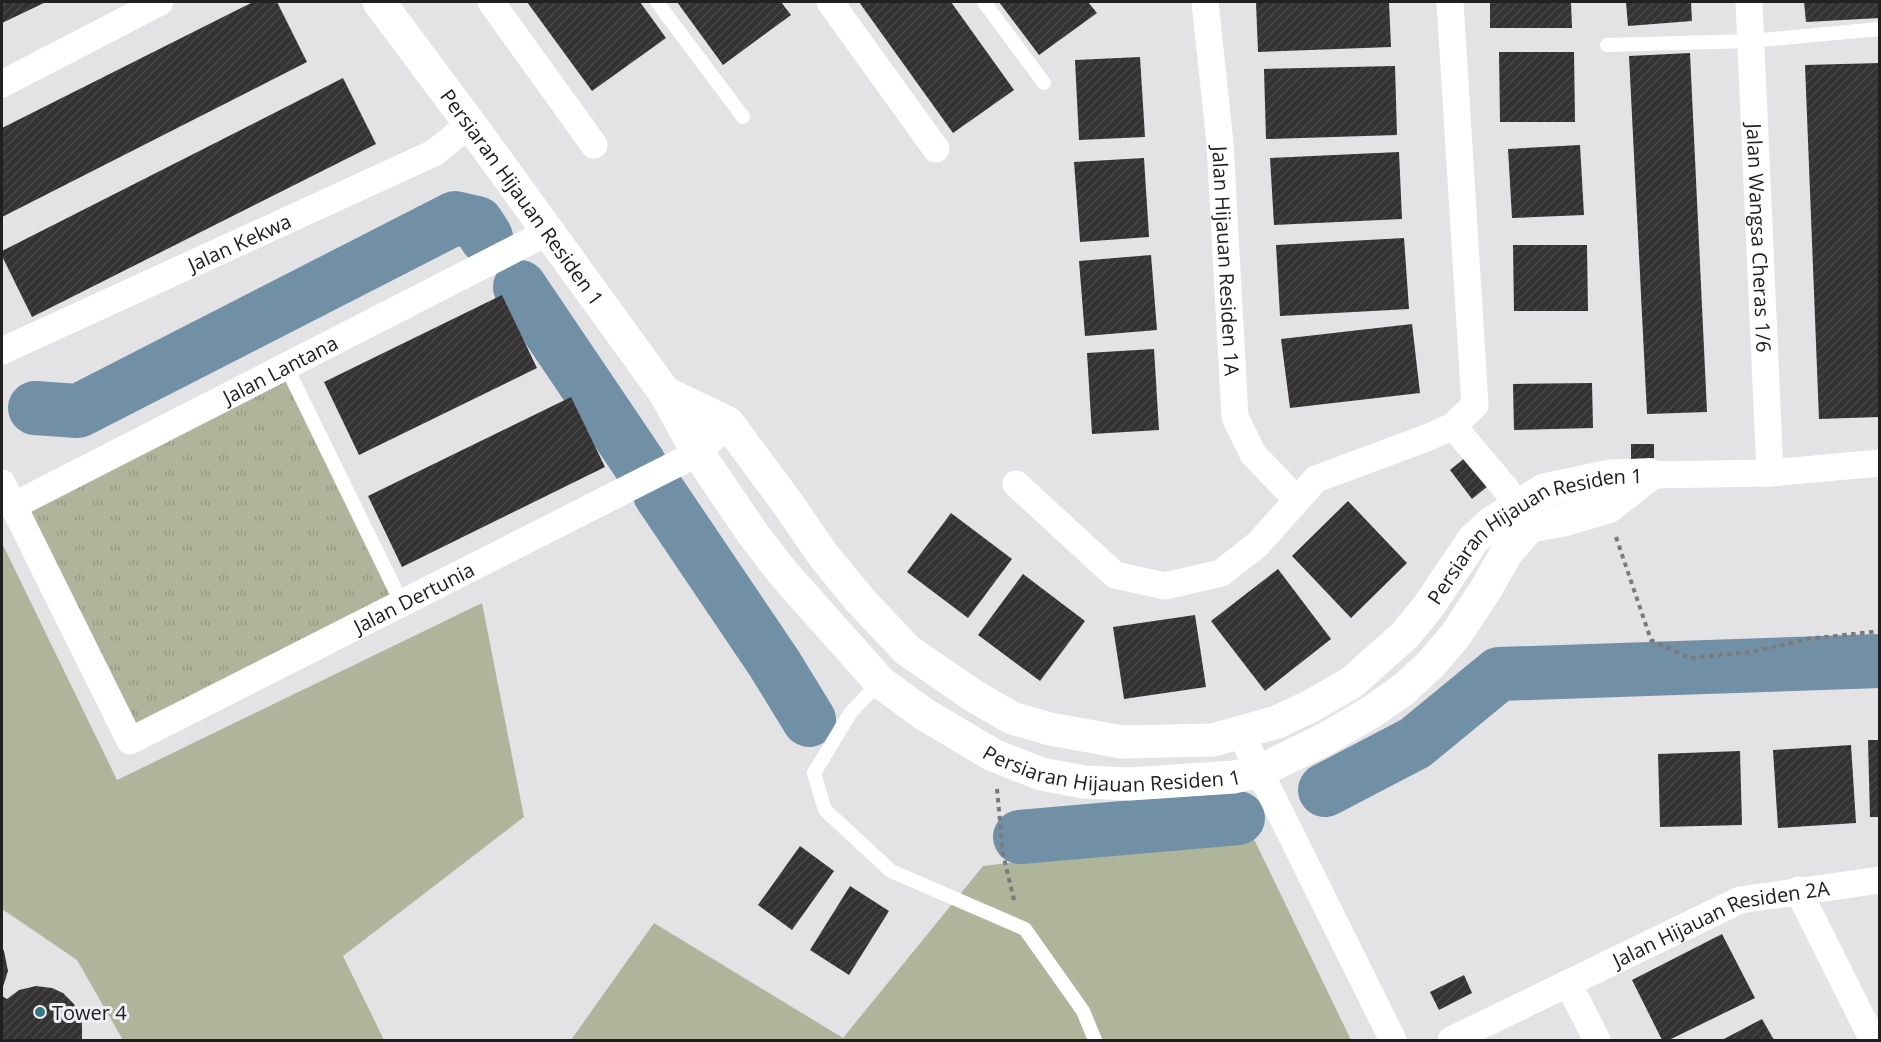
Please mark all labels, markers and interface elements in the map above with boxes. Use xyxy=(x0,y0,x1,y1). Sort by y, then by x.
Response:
street label: Persiaran Hijauan Residen 1 xyxy=(435,83,610,310)
street label: Jalan Wangsa Cheras 1/6 xyxy=(1741,121,1778,353)
street label: Jalan Hijauan Residen 1A xyxy=(1207,143,1246,377)
street label: Jalan Kekwa xyxy=(181,207,295,278)
street label: Jalan Lantana xyxy=(216,329,342,411)
street label: Persiaran Hijauan Residen 1 xyxy=(1420,462,1643,609)
street label: Jalan Dertunia xyxy=(347,555,479,640)
street label: Persiaran Hijauan Residen 1 xyxy=(978,739,1243,798)
street label: Jalan Hijauan Residen 2A xyxy=(1606,874,1831,974)
place label: Tower 4 xyxy=(52,999,127,1026)
marker: Tower 4 xyxy=(33,1005,47,1019)

